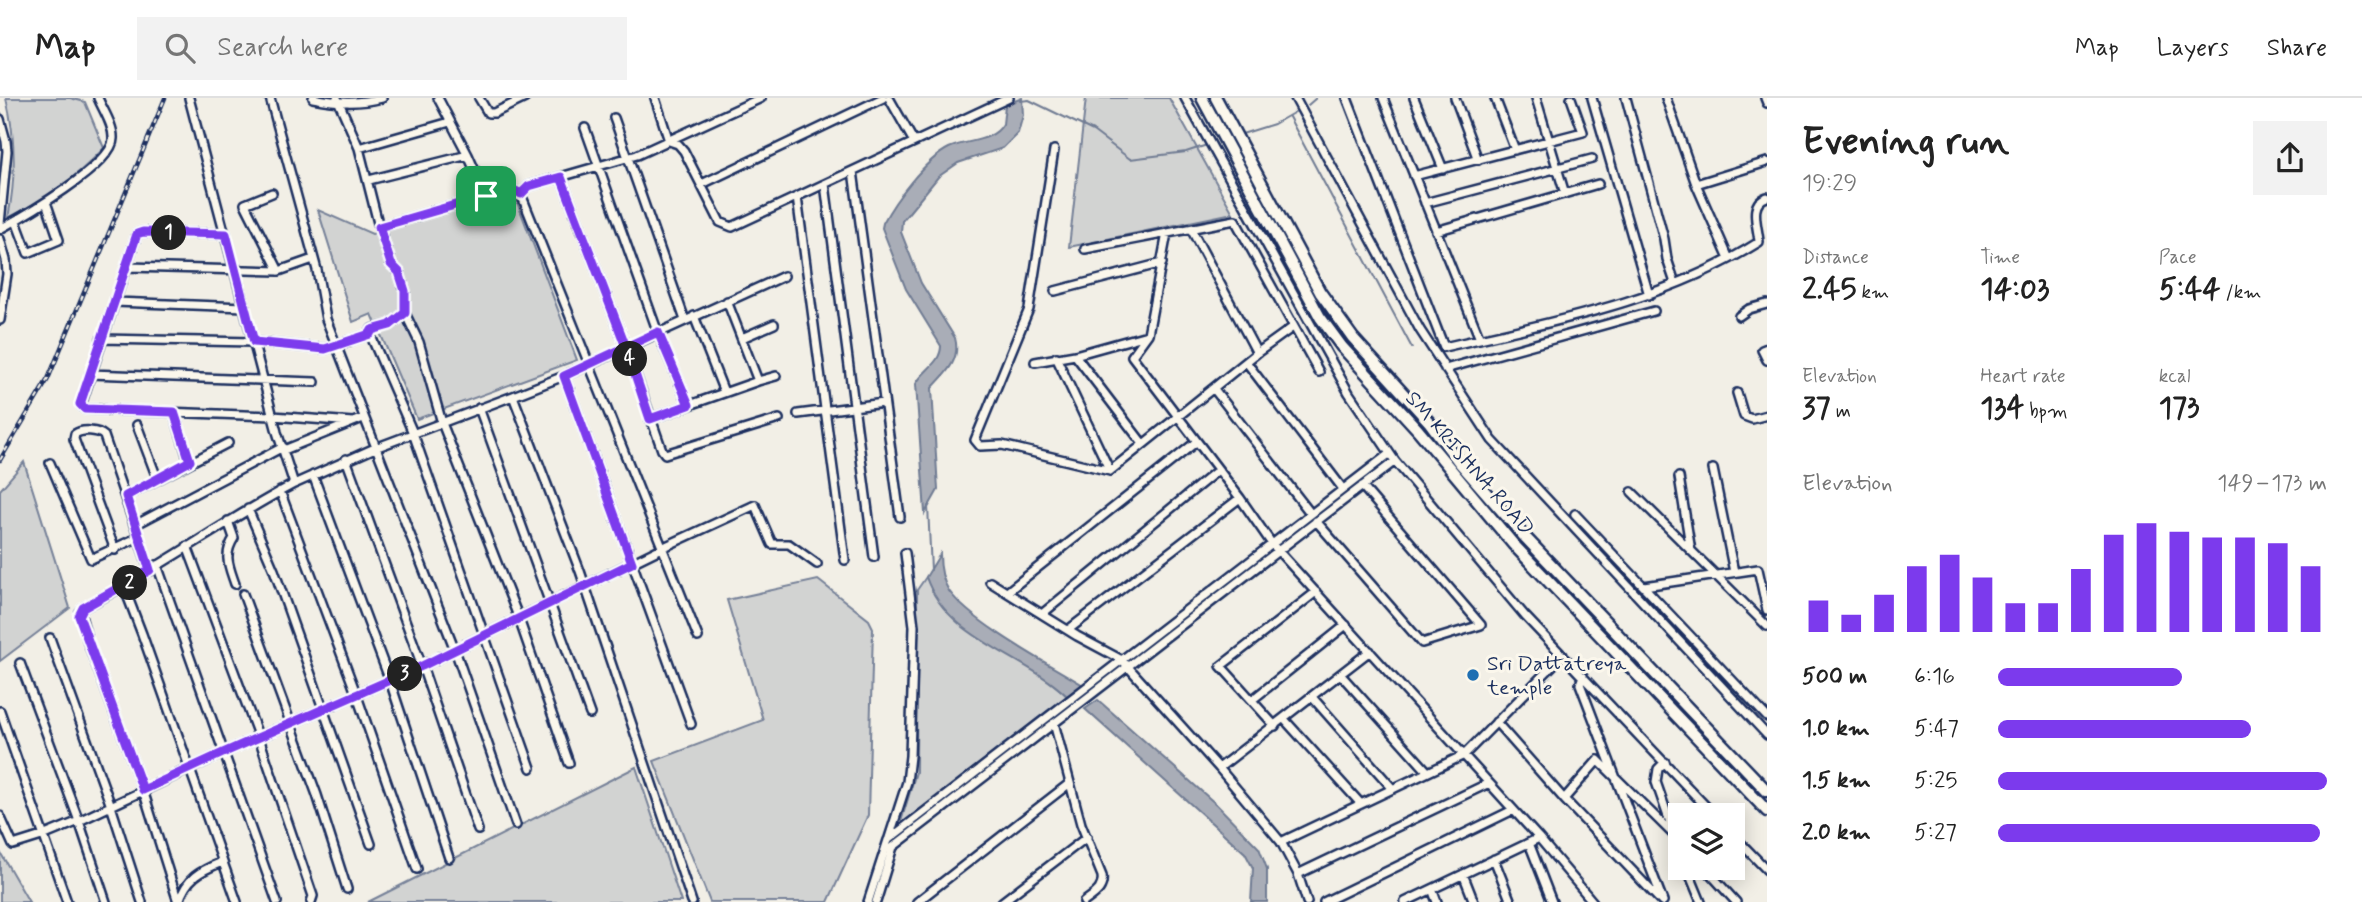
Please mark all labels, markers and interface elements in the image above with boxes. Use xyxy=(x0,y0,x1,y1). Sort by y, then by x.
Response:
search box xyxy=(137,17,627,80)
text: Map xyxy=(35,26,95,70)
icon: search xyxy=(161,29,199,67)
text: Search here xyxy=(217,31,348,65)
text: Map xyxy=(2075,33,2119,64)
text: Layers xyxy=(2157,33,2229,64)
text: Share xyxy=(2267,33,2327,64)
text: Evening run xyxy=(1802,118,2009,167)
button: share xyxy=(2253,121,2327,195)
pin xyxy=(456,166,516,226)
text: 19:29 xyxy=(1802,169,1857,199)
icon: arrive xyxy=(467,177,505,215)
pin: 1 xyxy=(152,216,186,250)
text: 1 xyxy=(164,220,173,245)
text: Distance xyxy=(1802,245,1869,270)
text: Time xyxy=(1980,245,2020,270)
text: Pace xyxy=(2159,245,2196,270)
text: 2.45 xyxy=(1802,270,1856,309)
text: 14:03 xyxy=(1980,270,2049,309)
text: 5:44 xyxy=(2159,270,2220,309)
text: km xyxy=(1856,280,1889,305)
text: /km xyxy=(2220,280,2261,305)
pin: 4 xyxy=(612,342,648,376)
text: 4 xyxy=(624,346,635,371)
text: Elevation xyxy=(1802,364,1877,389)
text: Heart rate xyxy=(1980,364,2066,389)
text: kcal xyxy=(2159,364,2191,389)
street label: SM KRISHNA ROAD xyxy=(1399,385,1540,542)
text: 37 xyxy=(1802,389,1831,428)
text: 134 xyxy=(1980,389,2024,428)
text: 173 xyxy=(2159,389,2199,428)
text: m xyxy=(1831,399,1851,424)
text: bpm xyxy=(2024,399,2068,424)
text: Elevation xyxy=(1802,469,1893,499)
text: 149–173 m xyxy=(2217,469,2327,499)
pin: 2 xyxy=(113,566,148,601)
text: 2 xyxy=(125,570,134,595)
place label: Sri Dattatreya temple xyxy=(1486,650,1627,702)
pin: 3 xyxy=(388,656,422,692)
text: 3 xyxy=(400,661,409,686)
text: 500 m xyxy=(1802,662,1867,692)
text: 6:16 xyxy=(1914,662,1955,692)
marker: Sri Dattatreya temple xyxy=(1465,667,1481,683)
text: 1.0 km xyxy=(1802,714,1870,744)
text: 5:47 xyxy=(1914,714,1959,744)
text: 1.5 km xyxy=(1802,766,1871,796)
text: 5:25 xyxy=(1914,766,1957,796)
map controls xyxy=(1668,803,1745,880)
button: layers xyxy=(1668,803,1745,880)
text: 2.0 km xyxy=(1802,818,1871,848)
text: 5:27 xyxy=(1914,818,1957,848)

